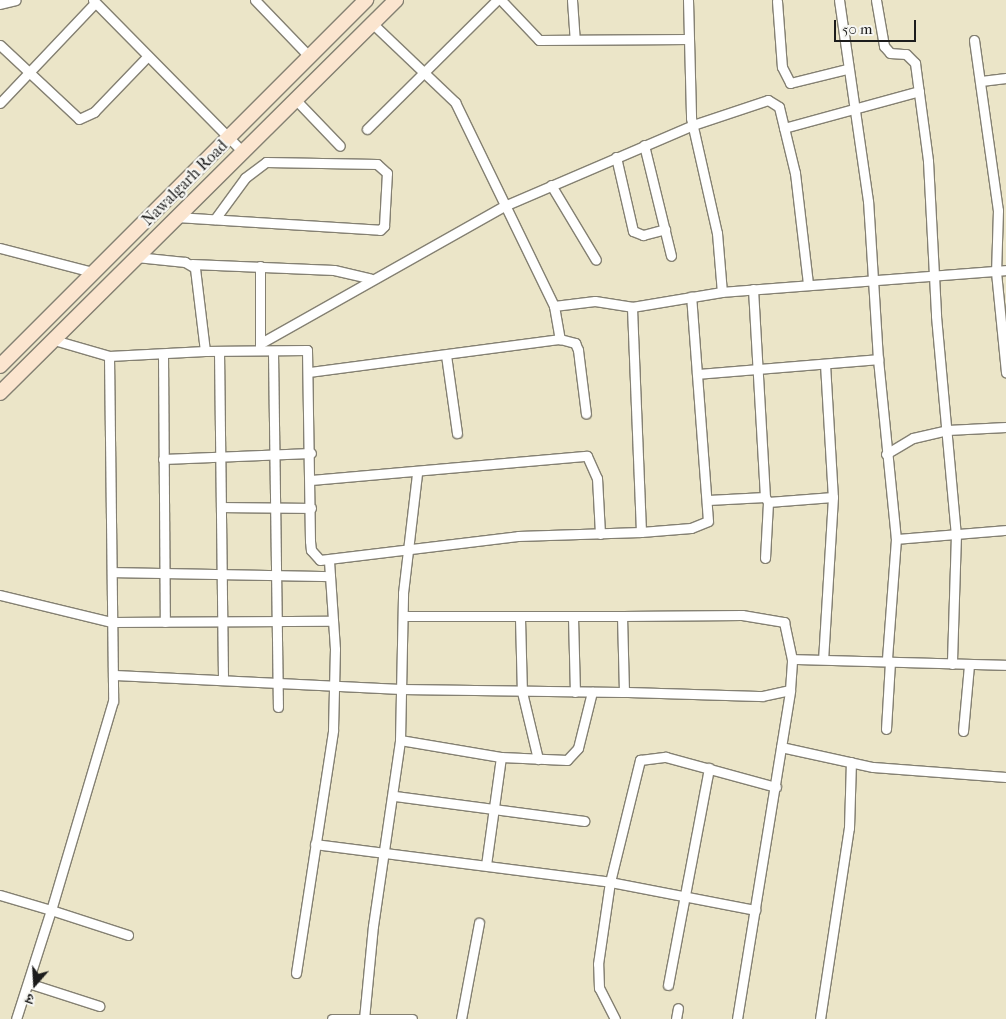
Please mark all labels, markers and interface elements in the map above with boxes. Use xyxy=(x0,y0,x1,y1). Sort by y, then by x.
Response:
scale bar xyxy=(836,10,918,42)
text: 50 m xyxy=(842,20,872,38)
street label: Nawalgarh Road xyxy=(138,136,232,230)
north arrow xyxy=(10,959,60,1009)
text: उ xyxy=(24,989,36,1008)

